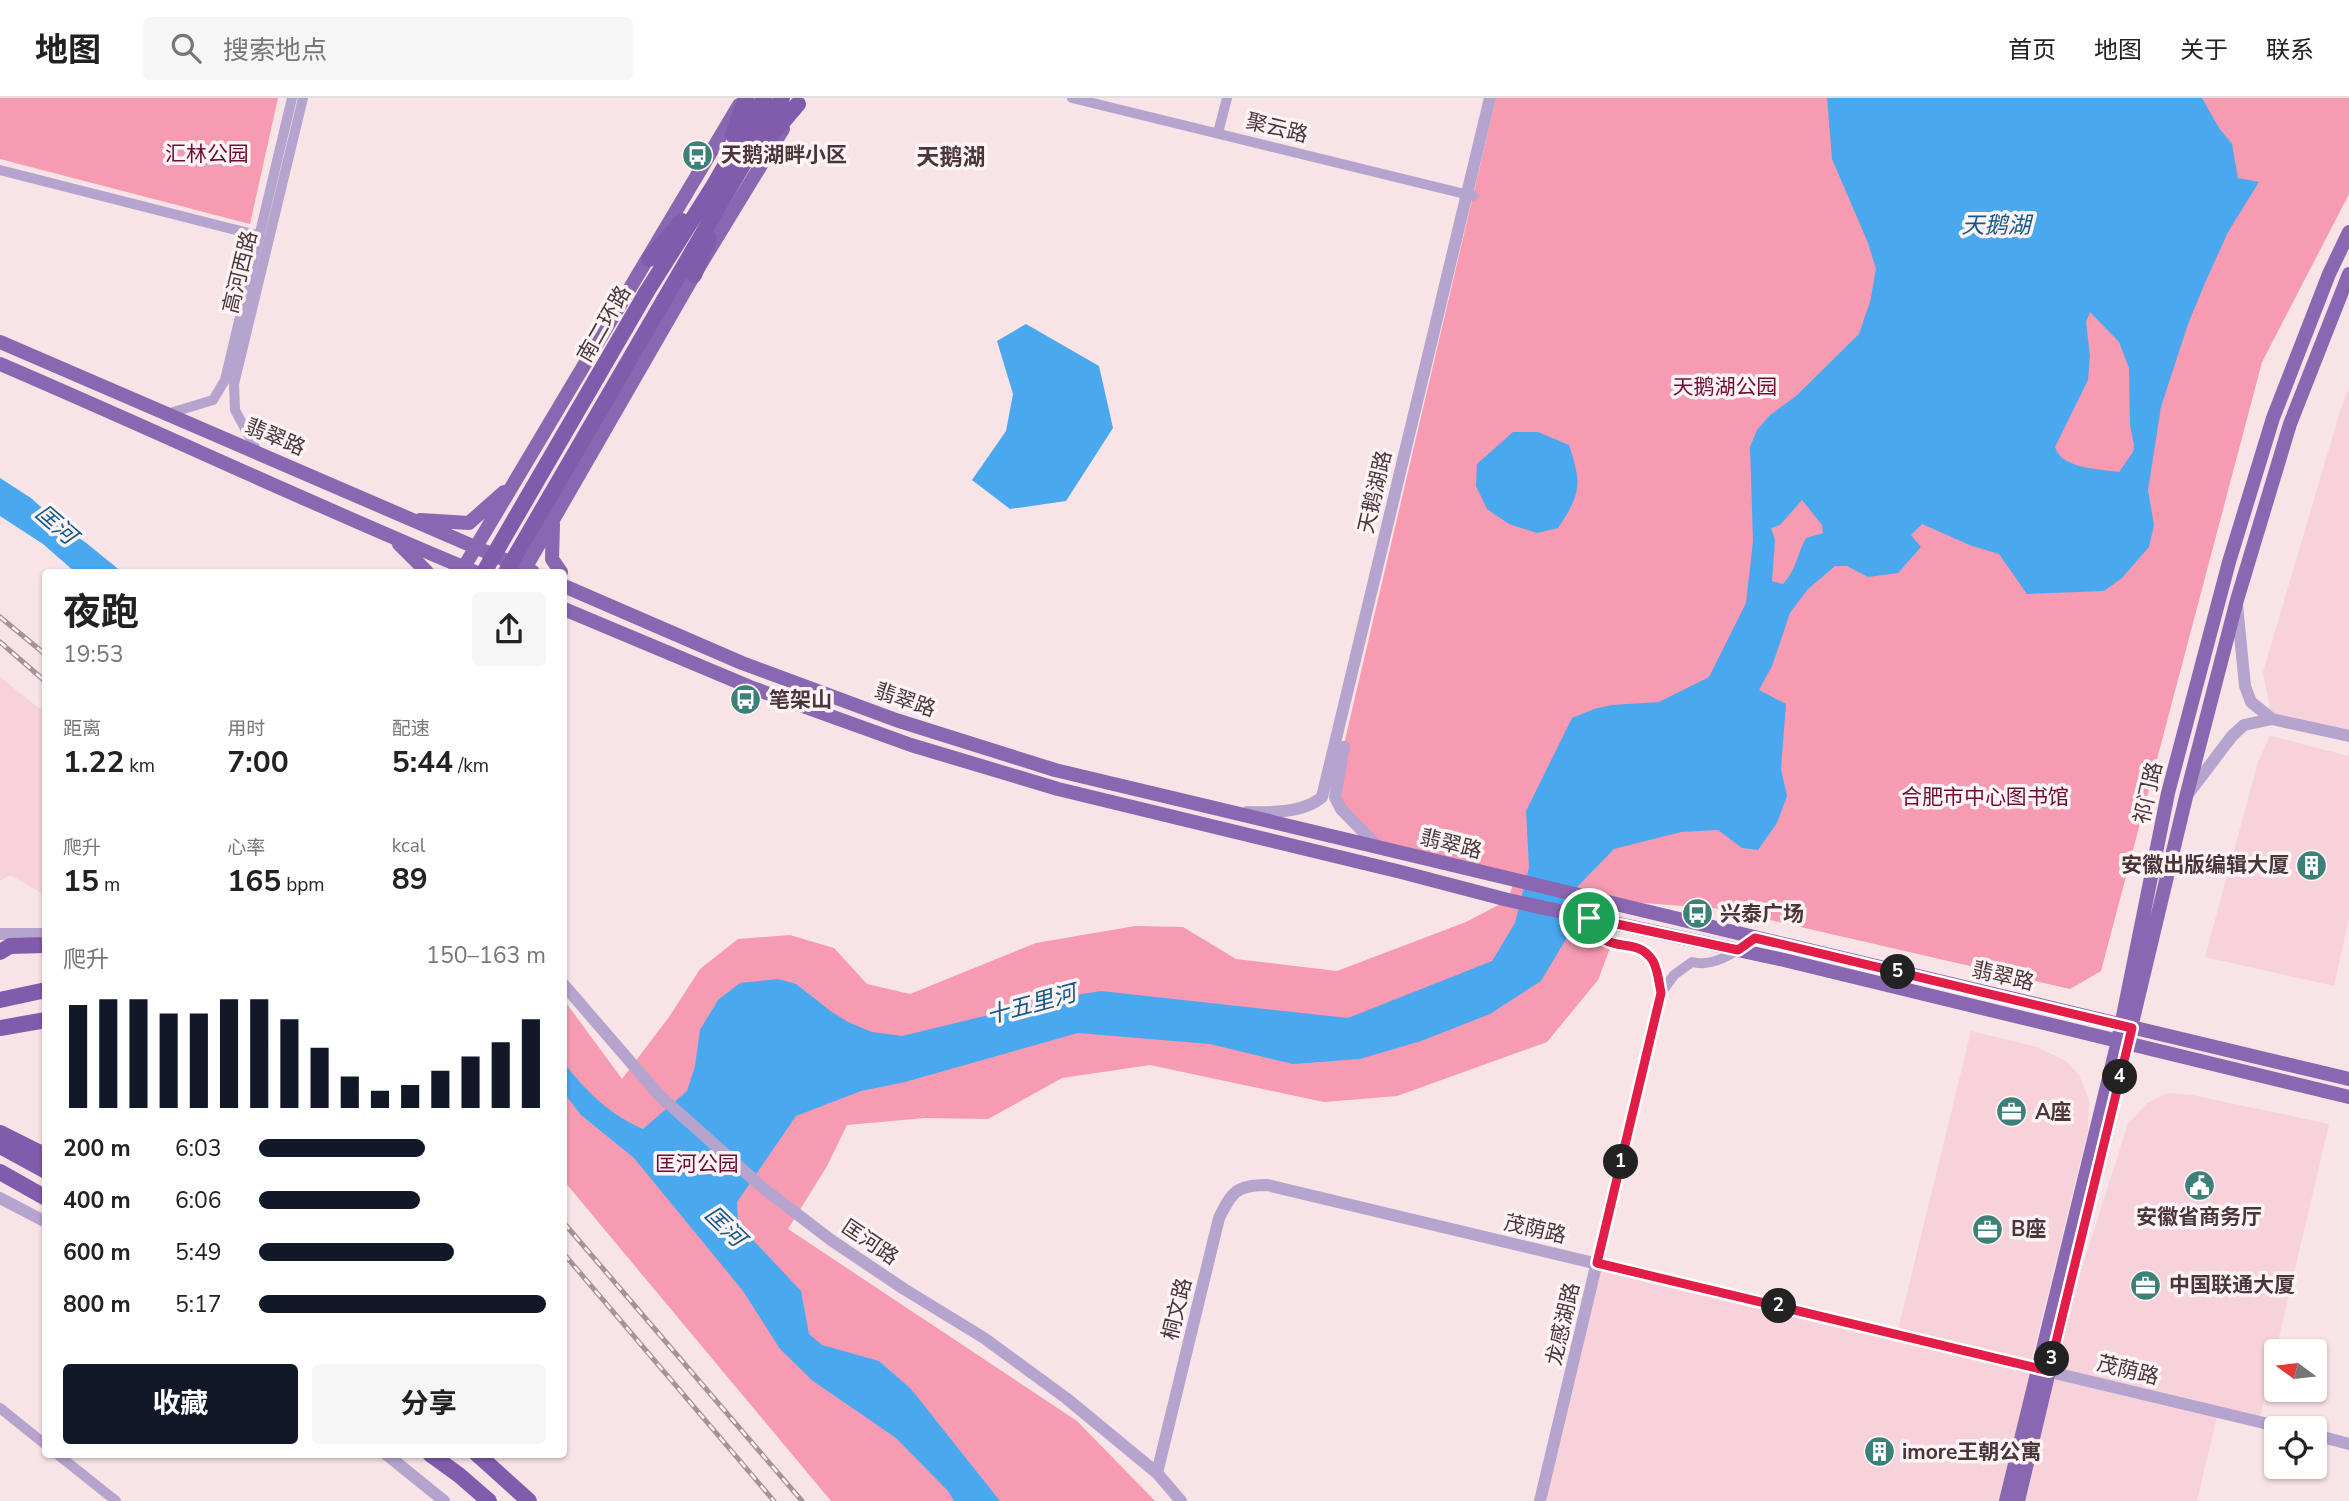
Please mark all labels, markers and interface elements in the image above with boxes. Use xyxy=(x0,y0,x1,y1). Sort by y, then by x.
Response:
search box xyxy=(143,17,633,80)
text: 地图 xyxy=(35,28,101,73)
icon: search xyxy=(167,29,205,67)
text: 搜索地点 xyxy=(223,33,327,68)
text: 首页 xyxy=(2008,34,2056,66)
text: 地图 xyxy=(2094,34,2142,66)
text: 关于 xyxy=(2180,34,2228,66)
text: 联系 xyxy=(2266,34,2314,66)
street label: 聚云路 xyxy=(1243,107,1311,149)
bus stop icon: 天鹅湖畔小区 xyxy=(681,138,715,172)
park label: 汇林公园 xyxy=(165,140,249,168)
place label: 天鹅湖畔小区 xyxy=(721,141,847,169)
district label: 天鹅湖 xyxy=(917,142,986,173)
water label: 天鹅湖 xyxy=(1962,210,2034,241)
street label: 高河西路 xyxy=(216,228,264,316)
street label: 南二环路 xyxy=(571,281,637,367)
park label: 天鹅湖公园 xyxy=(1673,373,1778,401)
street label: 翡翠路 xyxy=(241,412,309,462)
street label: 天鹅湖路 xyxy=(1352,448,1398,536)
water label: 匡河 xyxy=(28,498,86,554)
text: 夜跑 xyxy=(63,587,139,638)
button: share xyxy=(472,592,546,666)
text: 19:53 xyxy=(63,639,123,670)
street label: 翡翠路 xyxy=(871,677,939,723)
bus stop icon: 笔架山 xyxy=(729,683,763,717)
place label: 笔架山 xyxy=(769,686,832,714)
text: 距离 xyxy=(63,716,101,742)
text: 用时 xyxy=(227,716,265,742)
text: 配速 xyxy=(392,716,430,742)
text: 1.22 xyxy=(63,742,124,783)
text: 7:00 xyxy=(227,742,289,783)
text: 5:44 xyxy=(392,742,453,783)
text: km xyxy=(124,753,155,779)
text: /km xyxy=(453,753,489,779)
street label: 祁门路 xyxy=(2127,759,2169,827)
park label: 合肥市中心图书馆 xyxy=(1901,783,2069,811)
street label: 翡翠路 xyxy=(1417,823,1485,865)
text: kcal xyxy=(392,833,425,859)
text: 爬升 xyxy=(63,835,101,861)
text: 心率 xyxy=(227,835,265,861)
building icon: 安徽出版编辑大厦 xyxy=(2295,848,2329,882)
place label: 安徽出版编辑大厦 xyxy=(2121,851,2289,879)
text: 89 xyxy=(392,859,428,900)
text: 15 xyxy=(63,861,99,902)
text: 165 xyxy=(227,861,281,902)
text: m xyxy=(99,872,120,898)
text: bpm xyxy=(281,872,325,898)
pin xyxy=(1559,888,1619,948)
bus stop icon: 兴泰广场 xyxy=(1680,897,1714,931)
icon: arrive xyxy=(1570,899,1608,937)
place label: 兴泰广场 xyxy=(1720,900,1804,928)
text: 150–163 m xyxy=(426,940,546,971)
text: 爬升 xyxy=(63,944,109,975)
pin: 5 xyxy=(1881,954,1916,990)
street label: 翡翠路 xyxy=(1969,955,2037,997)
text: 5 xyxy=(1892,958,1903,984)
water label: 十五里河 xyxy=(983,977,1083,1031)
pin: 4 xyxy=(2102,1060,2138,1094)
text: 4 xyxy=(2114,1063,2125,1089)
office icon: A座 xyxy=(1995,1095,2029,1129)
place label: A座 xyxy=(2035,1098,2072,1126)
text: 200 m xyxy=(63,1133,131,1164)
text: 6:03 xyxy=(175,1133,222,1164)
pin: 1 xyxy=(1604,1144,1638,1180)
text: 1 xyxy=(1615,1148,1626,1174)
park label: 匡河公园 xyxy=(655,1150,739,1178)
public building icon: 安徽省商务厅 xyxy=(2182,1168,2216,1202)
text: 400 m xyxy=(63,1185,131,1216)
text: 6:06 xyxy=(175,1185,222,1216)
water label: 匡河 xyxy=(697,1199,755,1256)
place label: 安徽省商务厅 xyxy=(2136,1203,2262,1231)
street label: 茂荫路 xyxy=(1501,1208,1569,1250)
office icon: B座 xyxy=(1971,1212,2005,1246)
street label: 匡河路 xyxy=(836,1213,904,1271)
place label: B座 xyxy=(2011,1215,2046,1243)
text: 600 m xyxy=(63,1237,131,1268)
text: 5:49 xyxy=(175,1237,222,1268)
office icon: 中国联通大厦 xyxy=(2129,1268,2163,1302)
place label: 中国联通大厦 xyxy=(2169,1271,2295,1299)
street label: 桐文路 xyxy=(1156,1275,1198,1343)
street label: 龙感湖路 xyxy=(1540,1280,1586,1368)
pin: 2 xyxy=(1762,1288,1796,1324)
text: 800 m xyxy=(63,1289,131,1320)
text: 5:17 xyxy=(175,1289,222,1320)
text: 2 xyxy=(1773,1292,1784,1318)
north arrow xyxy=(2264,1339,2328,1402)
map controls xyxy=(2264,1339,2327,1479)
pin: 3 xyxy=(2035,1342,2070,1376)
text: 3 xyxy=(2046,1345,2057,1371)
street label: 茂荫路 xyxy=(2094,1349,2162,1391)
button: 收藏 xyxy=(63,1364,298,1444)
button: 分享 xyxy=(312,1364,546,1444)
button: locate xyxy=(2264,1416,2327,1479)
building icon: imore王朝公寓 xyxy=(1862,1435,1896,1469)
place label: imore王朝公寓 xyxy=(1902,1438,2041,1466)

